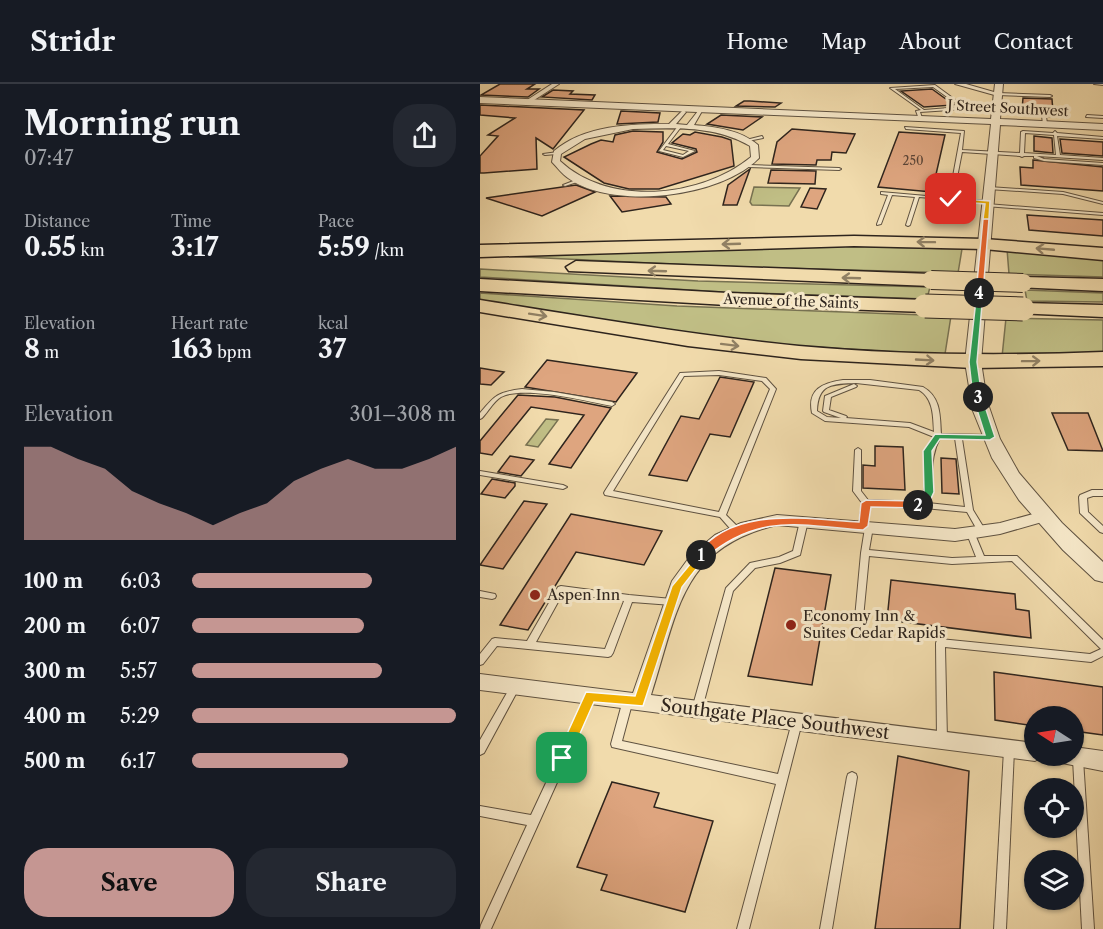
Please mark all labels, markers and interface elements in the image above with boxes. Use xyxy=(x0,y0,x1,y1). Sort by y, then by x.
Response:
text: Stridr xyxy=(30,24,115,58)
text: Home xyxy=(727,29,788,54)
text: Map xyxy=(821,29,866,54)
text: About xyxy=(899,29,961,54)
text: Contact xyxy=(994,29,1073,54)
street label: J Street Southwest xyxy=(945,96,1069,120)
text: Morning run xyxy=(24,103,240,144)
button: share xyxy=(393,104,456,167)
text: 07:47 xyxy=(24,146,74,170)
house number: 250 xyxy=(902,153,924,168)
pin xyxy=(925,173,976,224)
icon: check xyxy=(934,182,967,215)
text: Distance xyxy=(24,211,90,231)
text: Time xyxy=(171,211,211,231)
text: Pace xyxy=(318,211,354,231)
text: 0.55 xyxy=(24,231,76,263)
text: 3:17 xyxy=(171,231,219,263)
text: 5:59 xyxy=(318,231,370,263)
one-way arrow xyxy=(916,237,936,248)
one-way arrow xyxy=(721,239,741,250)
text: km xyxy=(76,240,105,260)
text: /km xyxy=(370,240,404,260)
one-way arrow xyxy=(1035,243,1055,254)
one-way arrow xyxy=(647,265,667,276)
one-way arrow xyxy=(842,272,862,283)
pin: 4 xyxy=(964,278,994,308)
text: 4 xyxy=(974,283,984,303)
street label: Avenue of the Saints xyxy=(722,290,859,312)
one-way arrow xyxy=(527,310,547,321)
text: Elevation xyxy=(24,313,95,333)
text: Heart rate xyxy=(171,313,248,333)
text: kcal xyxy=(318,313,348,333)
text: 8 xyxy=(24,333,40,365)
text: 163 xyxy=(171,333,213,365)
text: 37 xyxy=(318,333,346,365)
one-way arrow xyxy=(720,340,740,351)
text: m xyxy=(40,342,59,362)
text: bpm xyxy=(213,342,252,362)
one-way arrow xyxy=(914,354,934,365)
one-way arrow xyxy=(1021,355,1041,367)
pin: 3 xyxy=(963,382,993,412)
text: 3 xyxy=(973,387,983,407)
text: Elevation xyxy=(24,402,113,426)
text: 301–308 m xyxy=(350,402,456,426)
pin: 2 xyxy=(903,490,933,520)
text: 2 xyxy=(913,495,923,515)
pin: 1 xyxy=(686,540,716,570)
text: 1 xyxy=(697,545,705,565)
text: 100 m xyxy=(24,569,83,593)
text: 6:03 xyxy=(120,569,161,593)
place label: Aspen Inn xyxy=(546,585,621,604)
marker: Aspen Inn xyxy=(528,588,542,602)
place label: Economy Inn & Suites Cedar Rapids xyxy=(803,606,945,642)
text: 200 m xyxy=(24,614,86,638)
text: 6:07 xyxy=(120,614,160,638)
marker: Economy Inn & Suites Cedar Rapids xyxy=(784,618,798,632)
text: 300 m xyxy=(24,659,86,683)
text: 5:57 xyxy=(120,659,157,683)
street label: Southgate Place Southwest xyxy=(659,694,891,744)
text: 400 m xyxy=(24,704,86,728)
text: 5:29 xyxy=(120,704,160,728)
north arrow xyxy=(1024,706,1084,766)
map controls xyxy=(1024,706,1084,910)
pin xyxy=(536,732,587,783)
icon: arrive xyxy=(545,741,578,774)
text: 500 m xyxy=(24,749,85,773)
text: 6:17 xyxy=(120,749,156,773)
button: locate xyxy=(1024,778,1084,838)
button: Save xyxy=(24,848,234,917)
button: Share xyxy=(246,848,456,917)
button: layers xyxy=(1024,850,1084,910)

